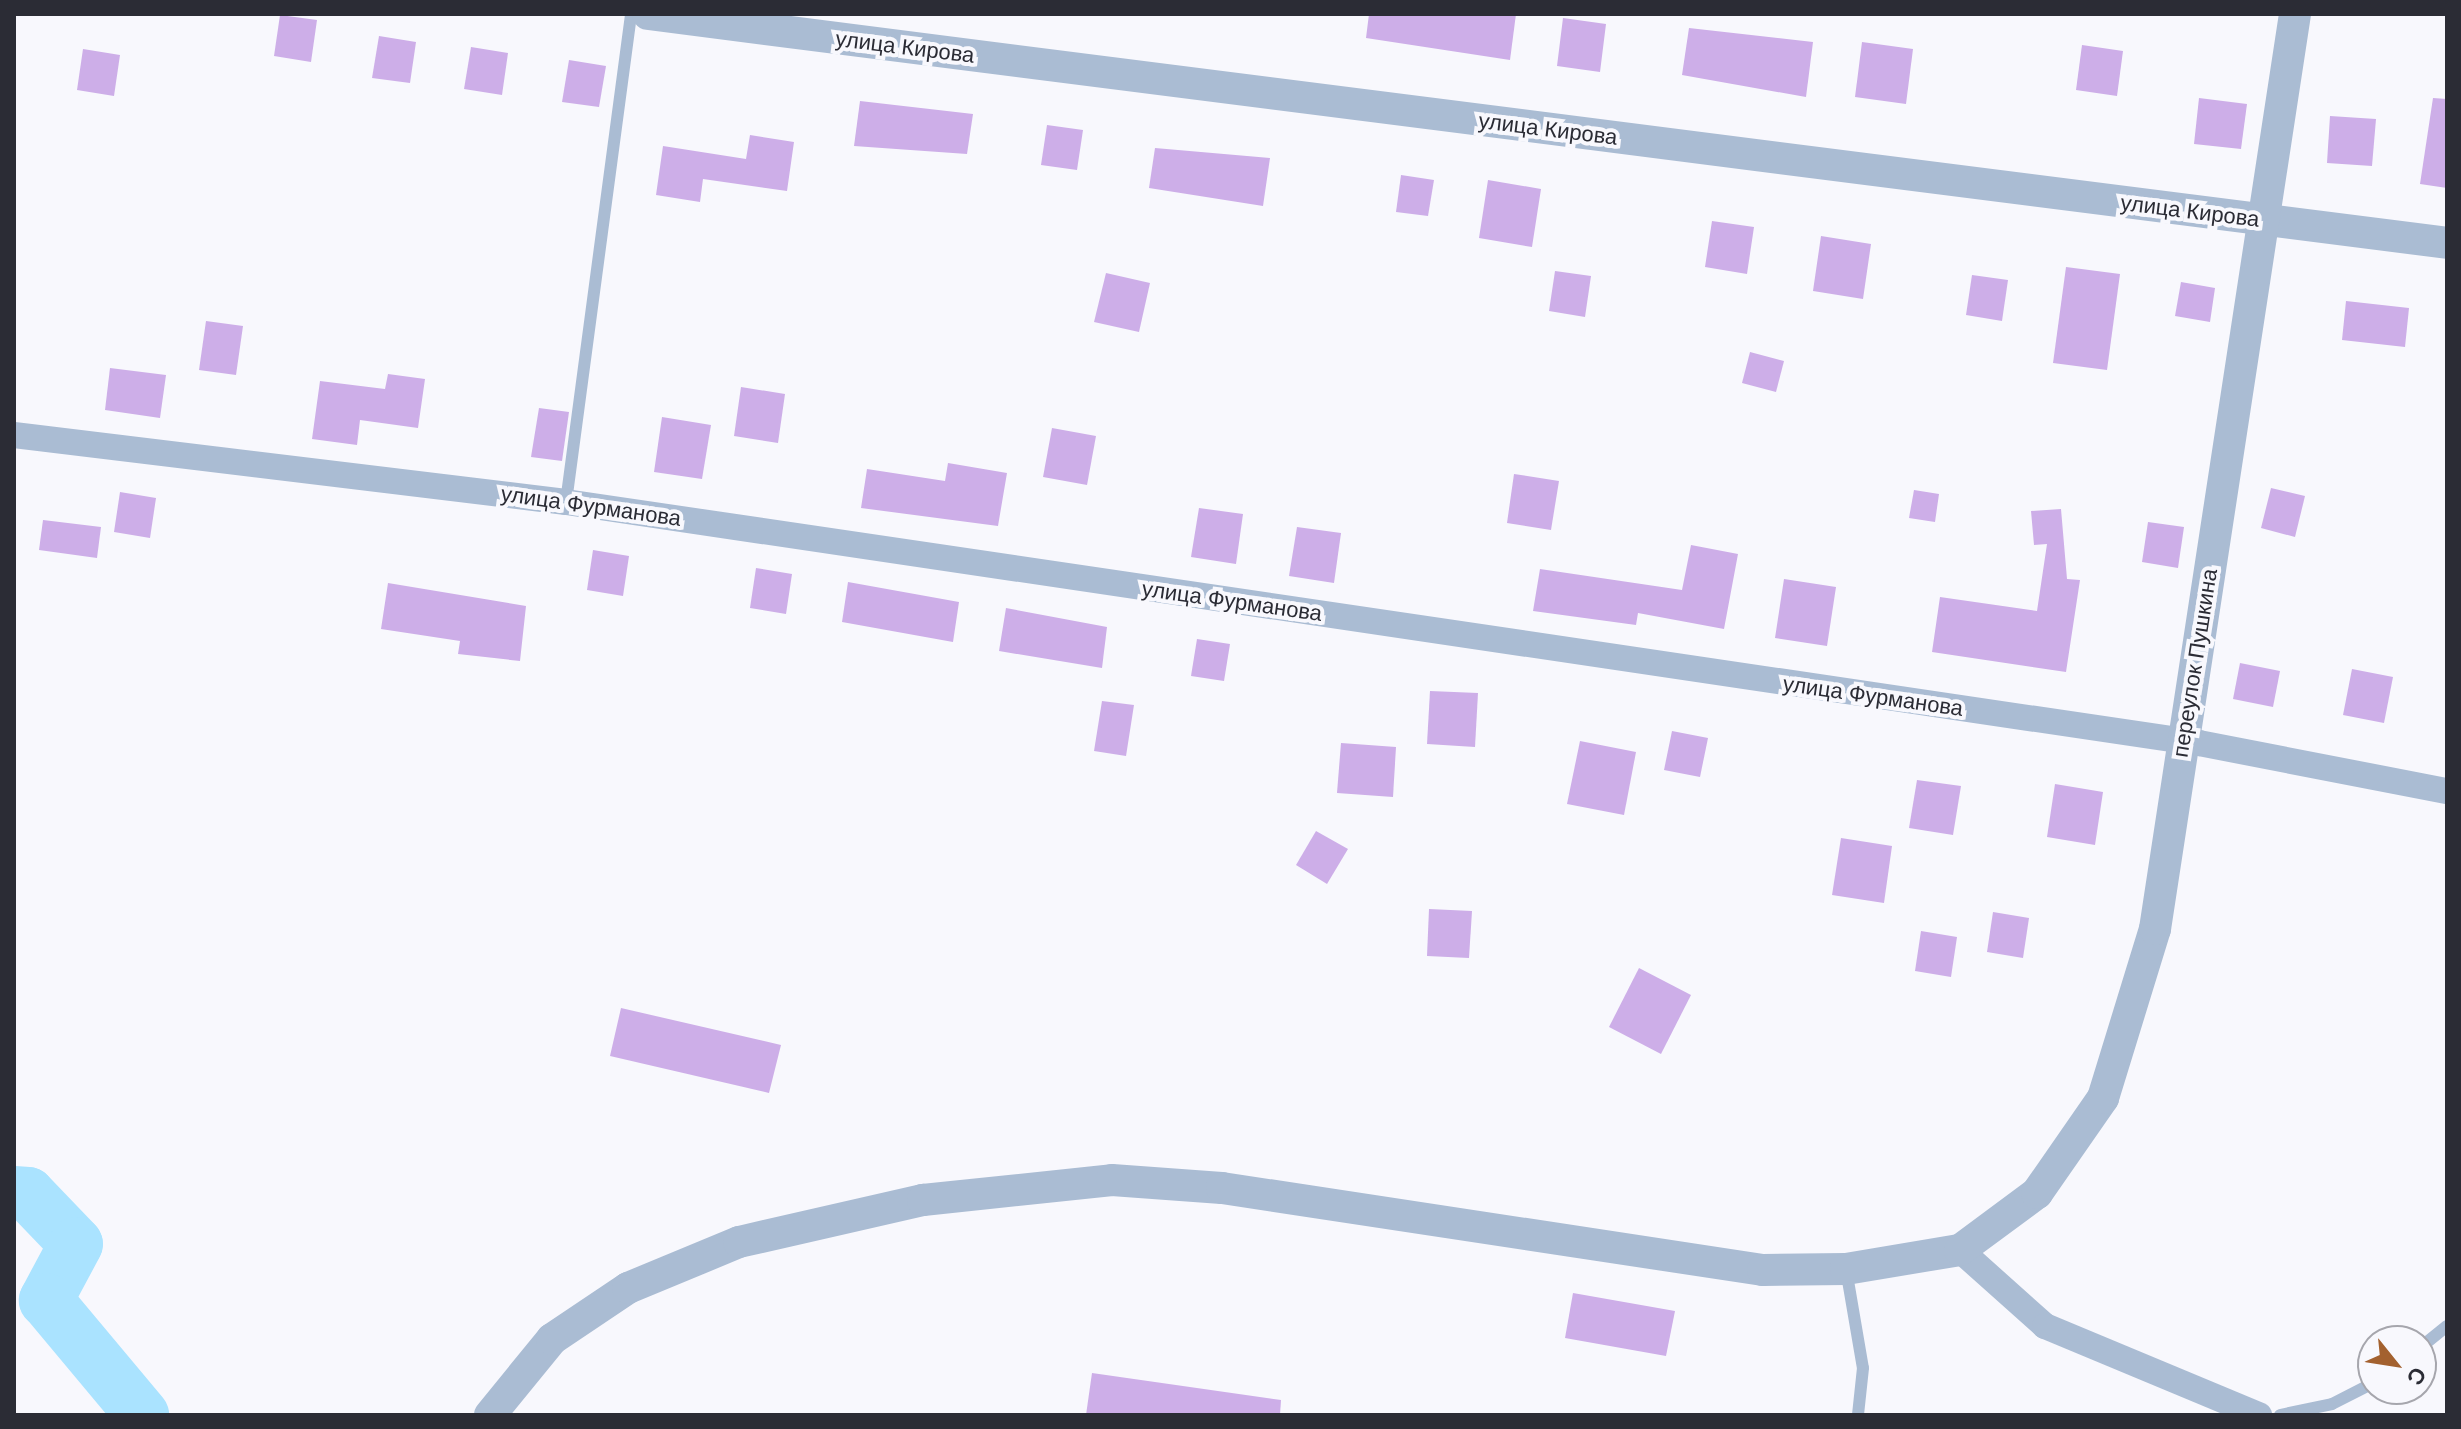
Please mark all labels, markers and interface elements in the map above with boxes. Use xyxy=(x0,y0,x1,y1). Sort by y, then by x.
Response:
street label: улица Кирова xyxy=(834,25,976,69)
street label: улица Кирова xyxy=(1477,107,1619,151)
street label: улица Кирова xyxy=(2119,189,2261,233)
street label: улица Фурманова xyxy=(499,480,683,532)
street label: переулок Пушкина xyxy=(2167,567,2223,759)
street label: улица Фурманова xyxy=(1140,575,1324,627)
street label: улица Фурманова xyxy=(1781,670,1965,722)
north arrow xyxy=(2357,1325,2437,1405)
text: С xyxy=(2402,1363,2431,1389)

